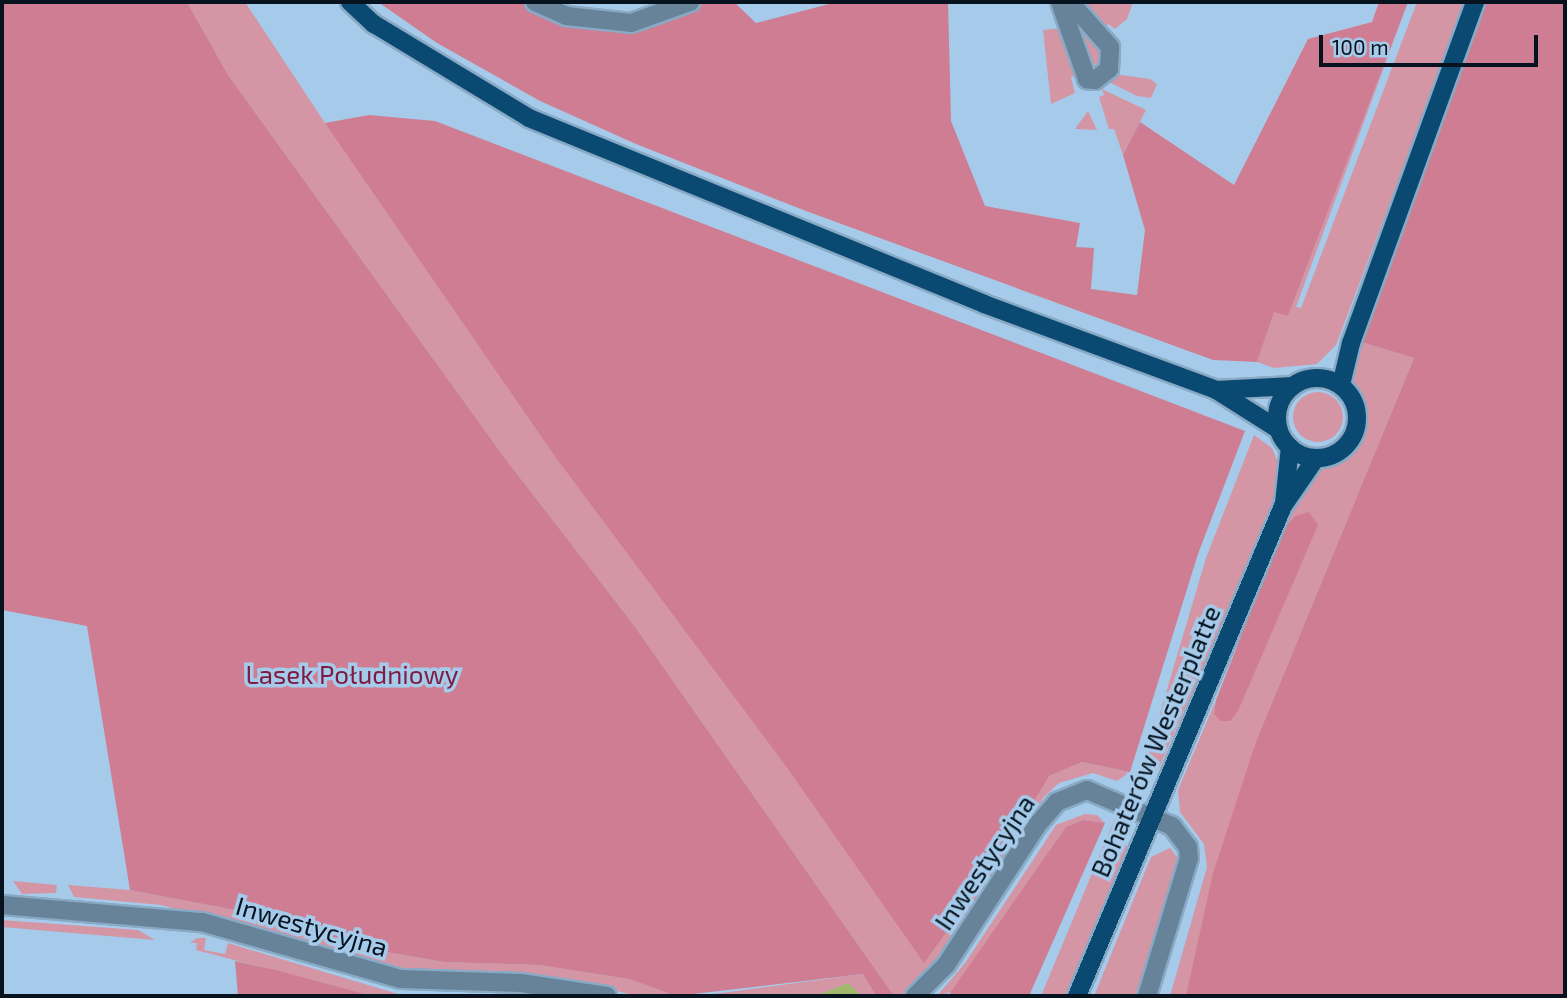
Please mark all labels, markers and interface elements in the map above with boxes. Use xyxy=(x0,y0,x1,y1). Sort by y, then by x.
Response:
scale bar xyxy=(1322,21,1541,65)
text: 100 m xyxy=(1332,34,1389,59)
street label: Bohaterów Westerplatte xyxy=(1083,600,1227,882)
park label: Lasek Południowy xyxy=(245,658,459,690)
street label: Inwestycyjna xyxy=(927,788,1041,936)
street label: Inwestycyjna xyxy=(233,889,391,963)

